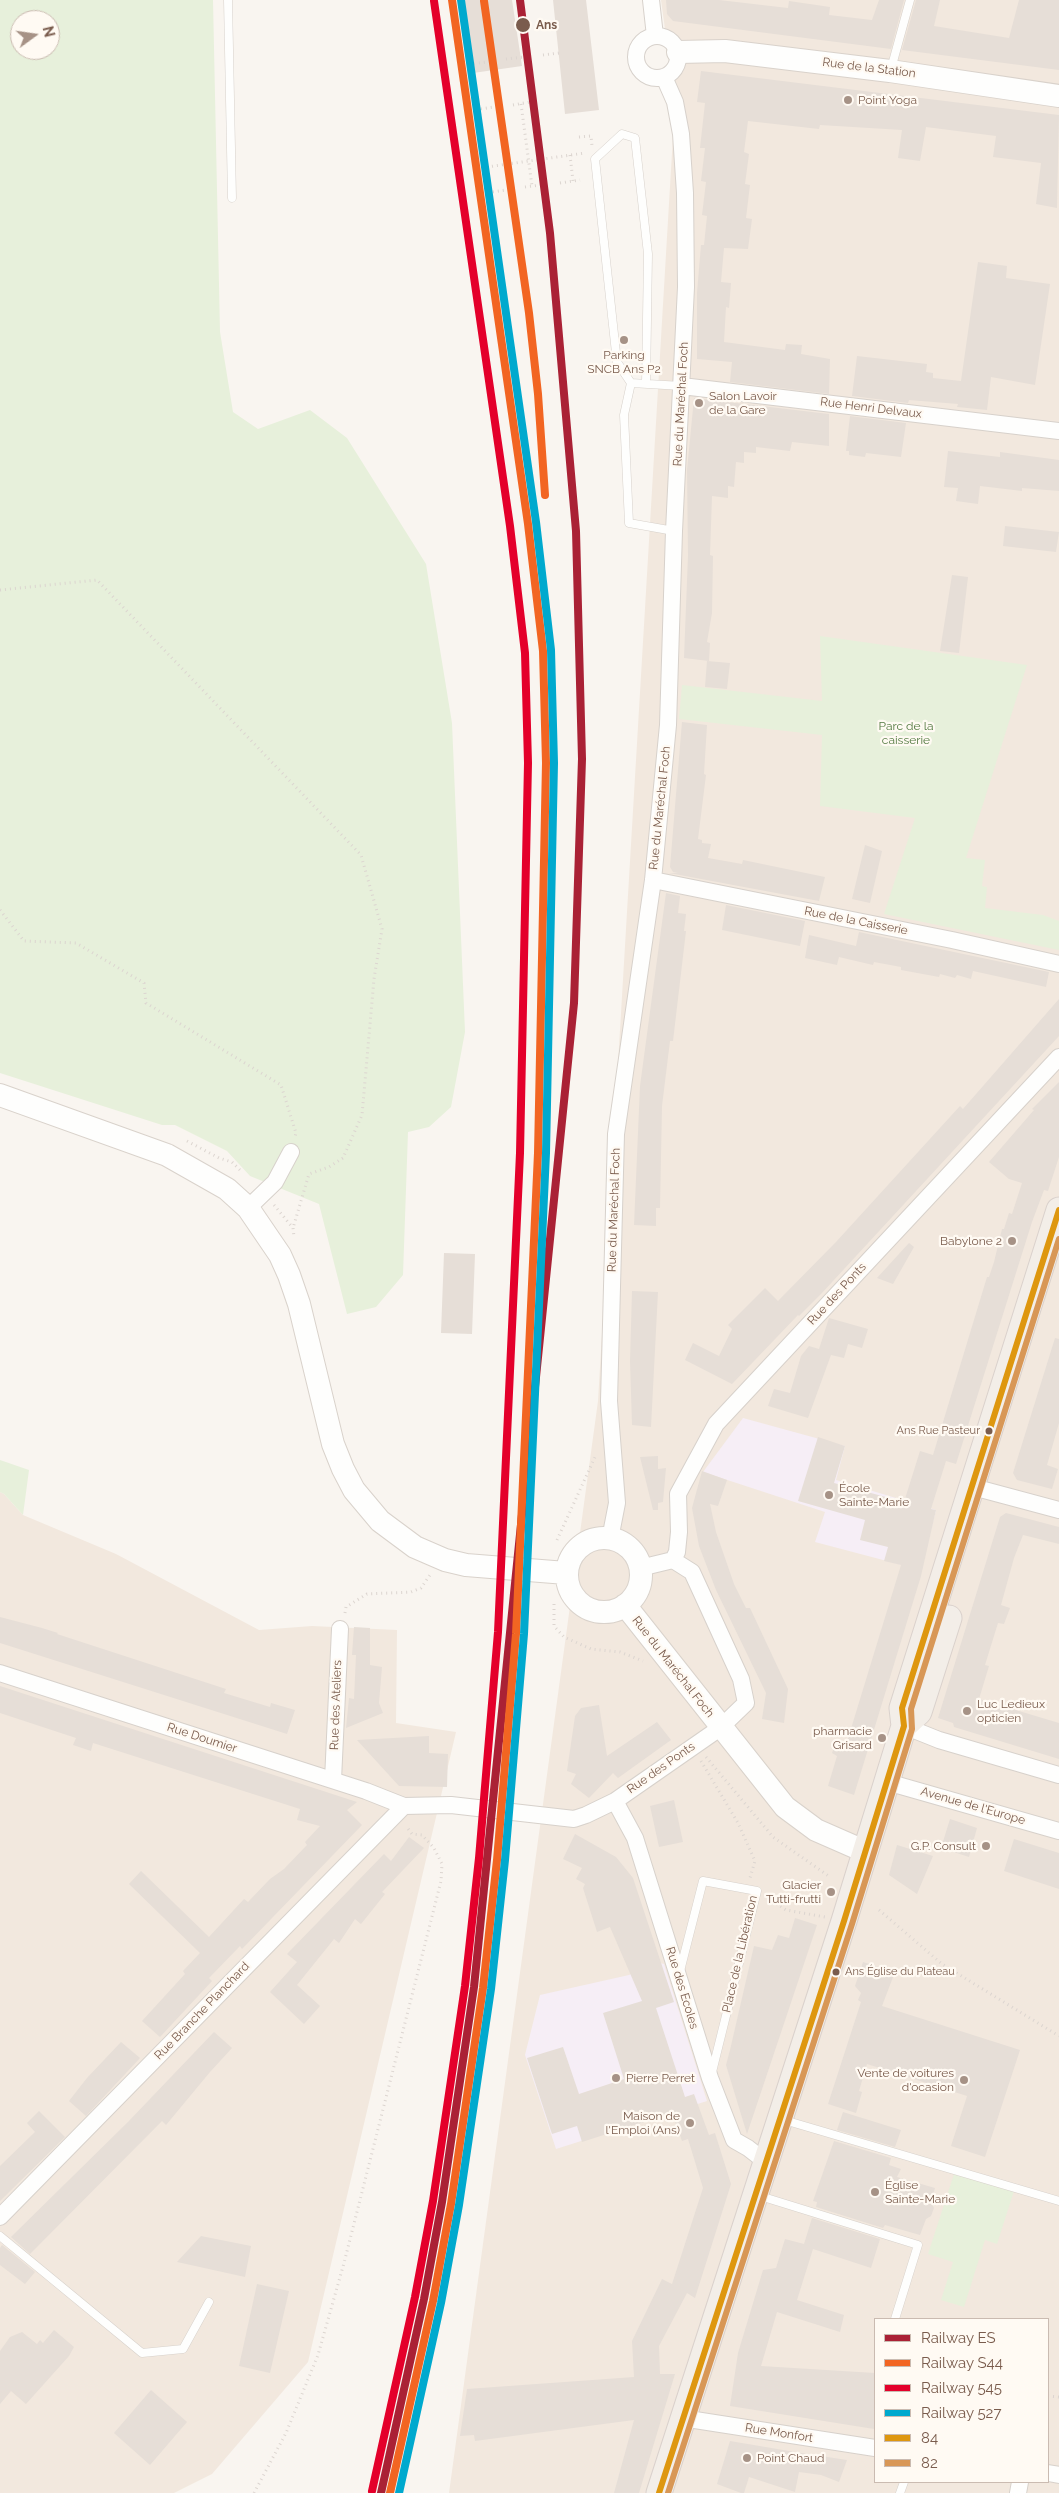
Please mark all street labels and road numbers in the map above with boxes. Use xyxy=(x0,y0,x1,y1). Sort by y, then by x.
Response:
street label: Rue de la Station xyxy=(822,55,916,81)
street label: Rue du Maréchal Foch xyxy=(671,341,691,467)
street label: Rue Henri Delvaux xyxy=(819,395,923,421)
street label: Rue du Maréchal Foch xyxy=(646,745,674,871)
street label: Rue de la Caisserie xyxy=(803,904,909,938)
street label: Rue du Maréchal Foch xyxy=(605,1148,623,1272)
street label: Rue des Ponts xyxy=(805,1260,869,1328)
street label: Rue du Maréchal Foch xyxy=(629,1613,717,1721)
street label: Rue des Ateliers xyxy=(327,1660,345,1750)
street label: Rue Doumier xyxy=(165,1720,239,1756)
street label: Rue des Ponts xyxy=(624,1739,698,1797)
street label: Avenue de l'Europe xyxy=(919,1784,1027,1828)
street label: Place de la Libération xyxy=(720,1894,760,2014)
street label: Rue des Ecoles xyxy=(663,1945,701,2031)
street label: Rue Branche Planchard xyxy=(152,1959,252,2063)
street label: Rue Monfort xyxy=(744,2421,814,2445)

